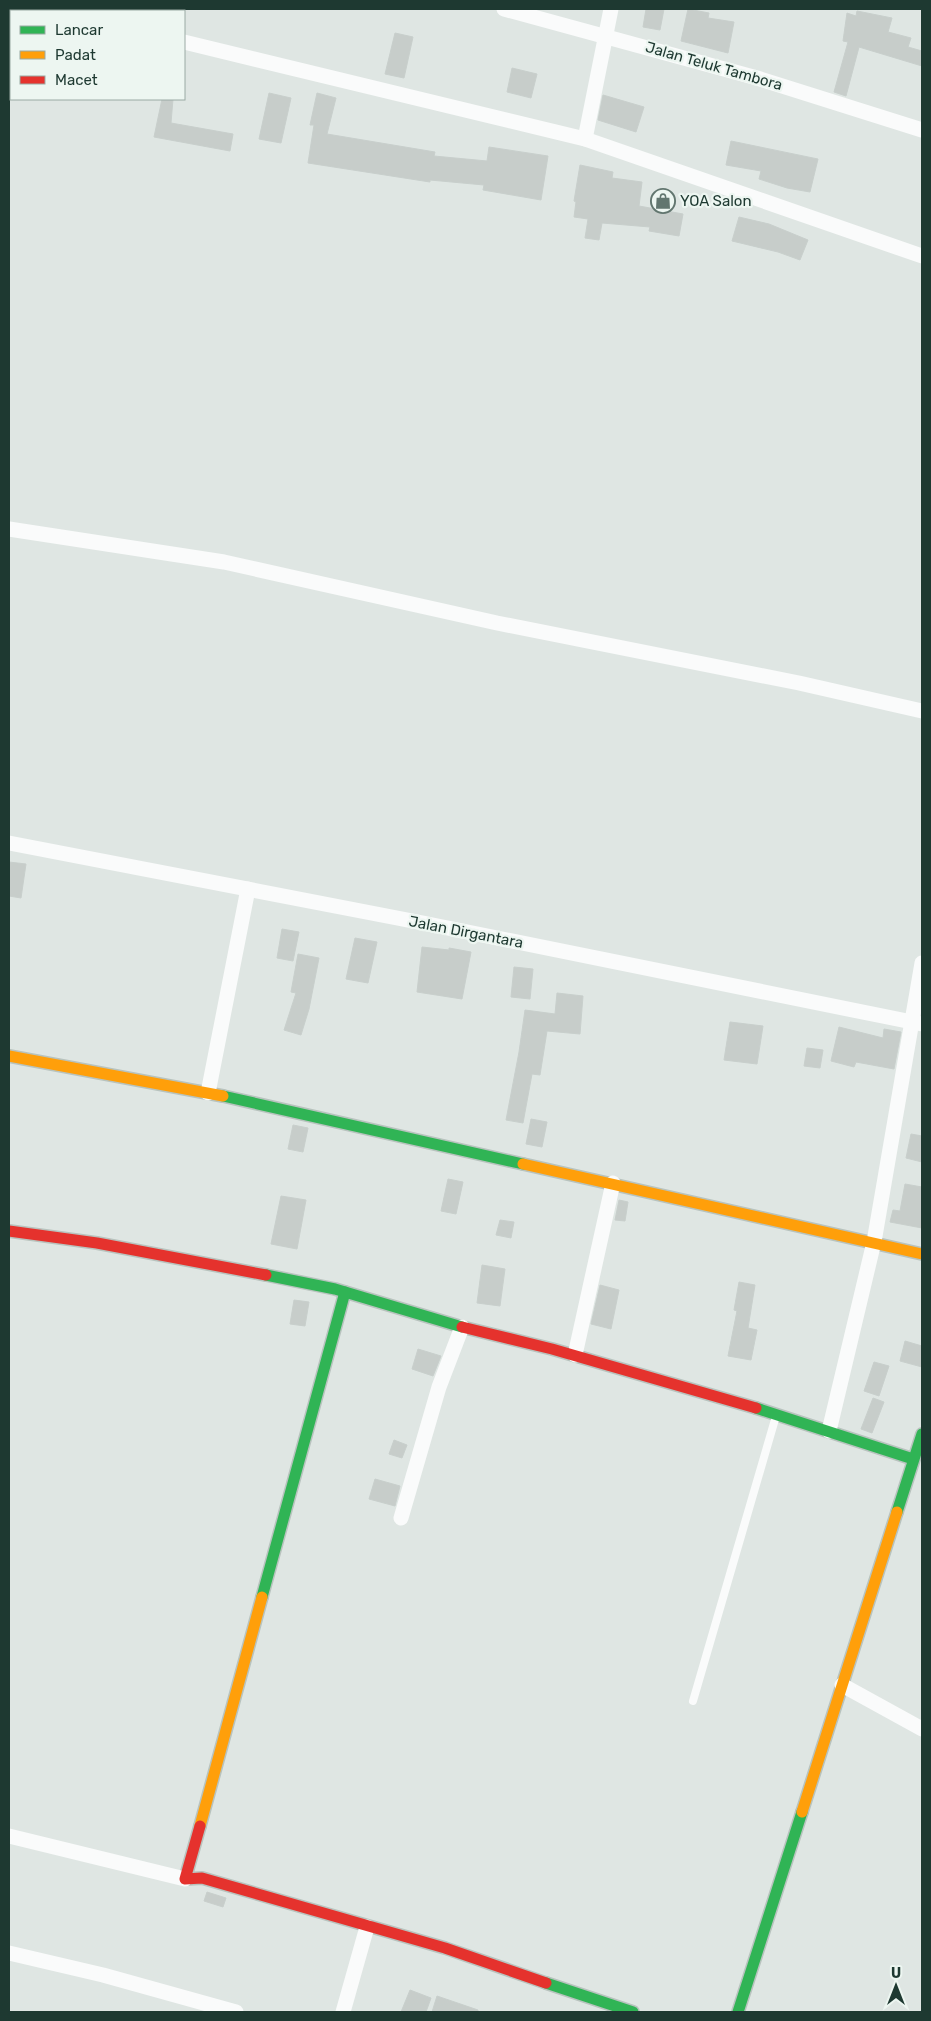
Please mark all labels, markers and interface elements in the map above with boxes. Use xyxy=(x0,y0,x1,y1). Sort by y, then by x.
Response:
legend xyxy=(10,10,185,100)
text: Lancar xyxy=(55,21,103,39)
street label: Jalan Teluk Tambora xyxy=(643,38,785,94)
text: Padat xyxy=(55,46,96,64)
text: Macet xyxy=(55,71,98,89)
shop icon: YOA Salon xyxy=(650,188,676,214)
place label: YOA Salon xyxy=(680,192,752,210)
street label: Jalan Dirgantara xyxy=(407,912,525,952)
north arrow xyxy=(871,1961,921,2011)
text: U xyxy=(891,1965,901,1982)

